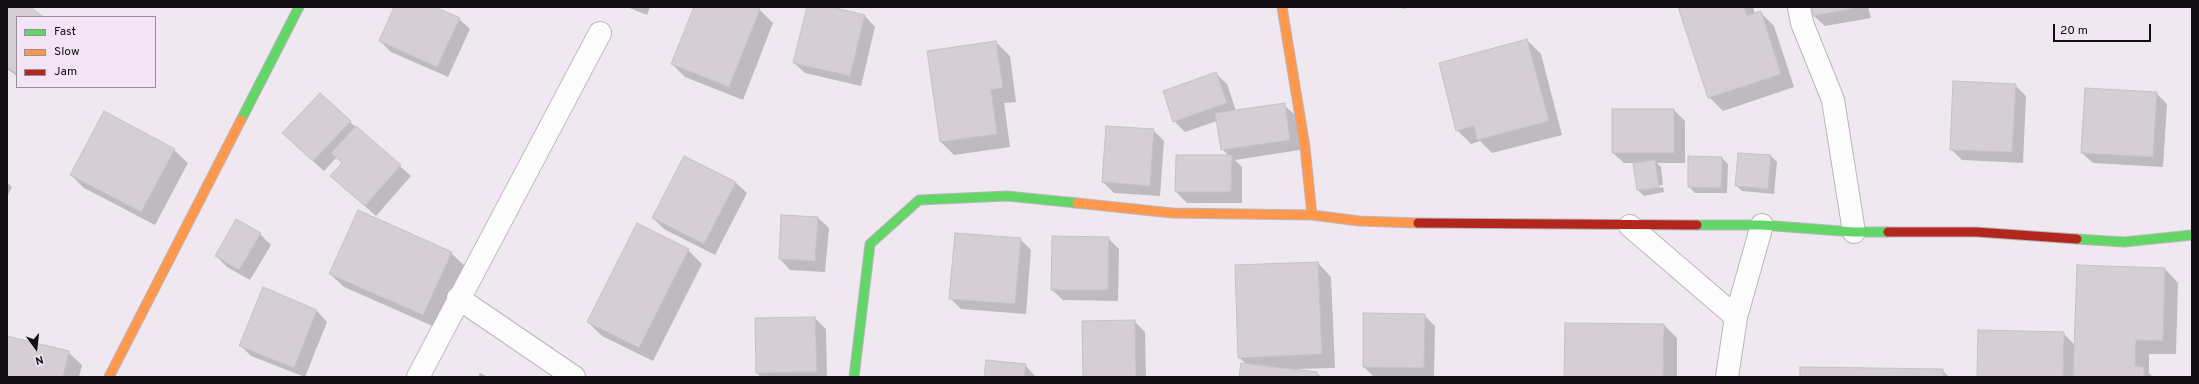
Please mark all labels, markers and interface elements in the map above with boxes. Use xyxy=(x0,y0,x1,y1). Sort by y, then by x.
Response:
legend xyxy=(16,16,156,88)
scale bar xyxy=(2055,16,2153,42)
text: 20 m xyxy=(2060,23,2088,39)
text: Fast xyxy=(54,24,76,40)
text: Slow xyxy=(54,44,80,60)
text: Jam xyxy=(54,64,77,80)
north arrow xyxy=(16,328,56,368)
text: N xyxy=(33,352,45,367)

